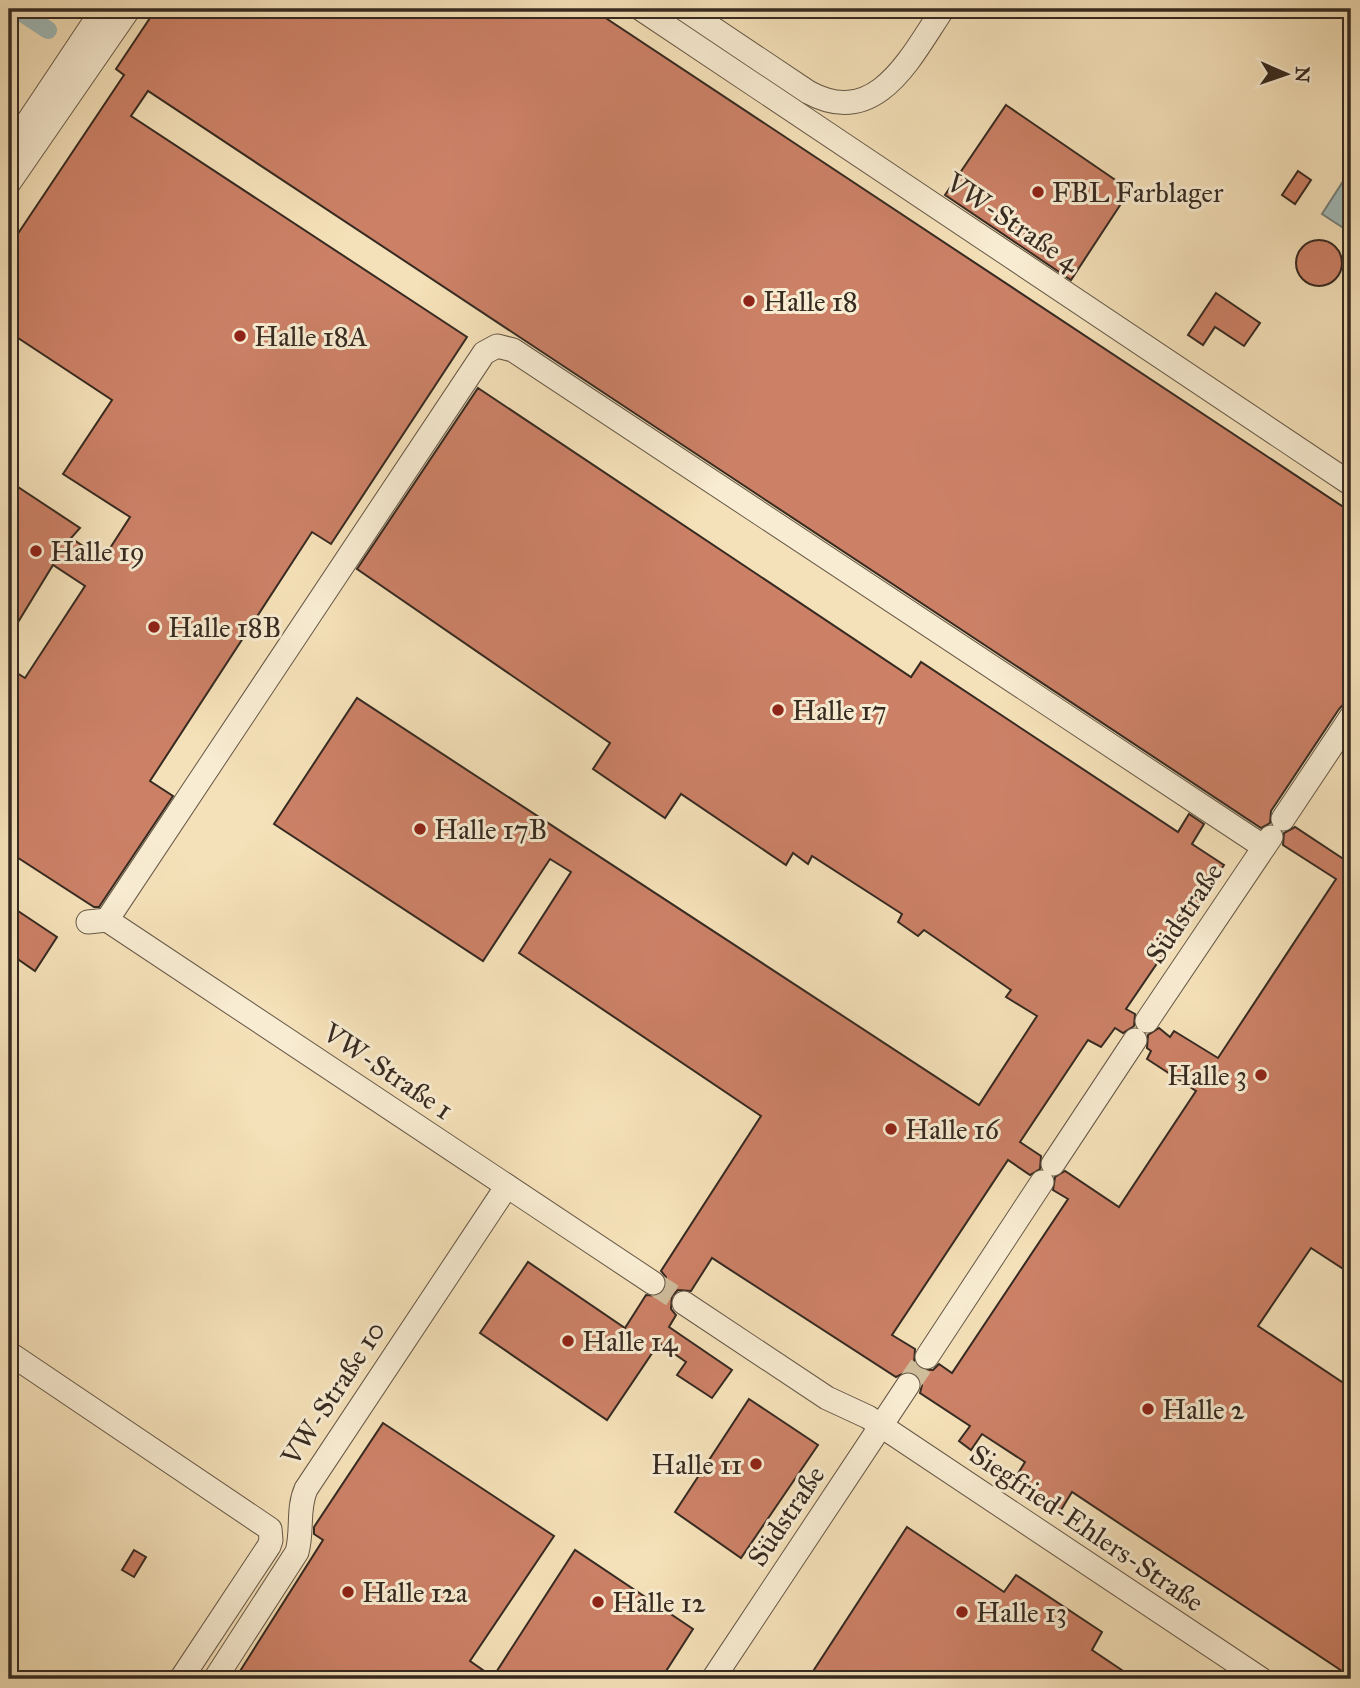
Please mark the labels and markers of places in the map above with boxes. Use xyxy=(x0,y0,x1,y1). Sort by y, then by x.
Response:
place label: FBL Farblager xyxy=(1052,175,1224,210)
marker: FBL Farblager xyxy=(1030,184,1046,200)
place label: Halle 18 xyxy=(763,284,858,319)
marker: Halle 18 xyxy=(741,293,757,309)
place label: Halle 18A xyxy=(254,319,368,354)
marker: Halle 18A xyxy=(232,328,248,344)
place label: Halle 19 xyxy=(50,534,145,569)
marker: Halle 19 xyxy=(28,543,44,559)
place label: Halle 18B xyxy=(168,610,281,645)
marker: Halle 18B xyxy=(146,619,162,635)
place label: Halle 17 xyxy=(792,693,887,728)
marker: Halle 17 xyxy=(770,702,786,718)
place label: Halle 17B xyxy=(434,812,547,847)
marker: Halle 17B xyxy=(412,821,428,837)
place label: Halle 3 xyxy=(1167,1058,1247,1093)
marker: Halle 3 xyxy=(1253,1067,1269,1083)
place label: Halle 16 xyxy=(905,1112,1001,1147)
marker: Halle 16 xyxy=(883,1121,899,1137)
place label: Halle 14 xyxy=(582,1324,679,1359)
marker: Halle 14 xyxy=(560,1333,576,1349)
place label: Halle 2 xyxy=(1162,1392,1245,1427)
marker: Halle 2 xyxy=(1140,1401,1156,1417)
place label: Halle 11 xyxy=(651,1447,742,1482)
marker: Halle 11 xyxy=(748,1456,764,1472)
place label: Halle 12a xyxy=(362,1575,468,1610)
marker: Halle 12a xyxy=(340,1584,356,1600)
place label: Halle 12 xyxy=(612,1585,706,1620)
marker: Halle 12 xyxy=(590,1594,606,1610)
place label: Halle 13 xyxy=(976,1595,1067,1630)
marker: Halle 13 xyxy=(954,1604,970,1620)

